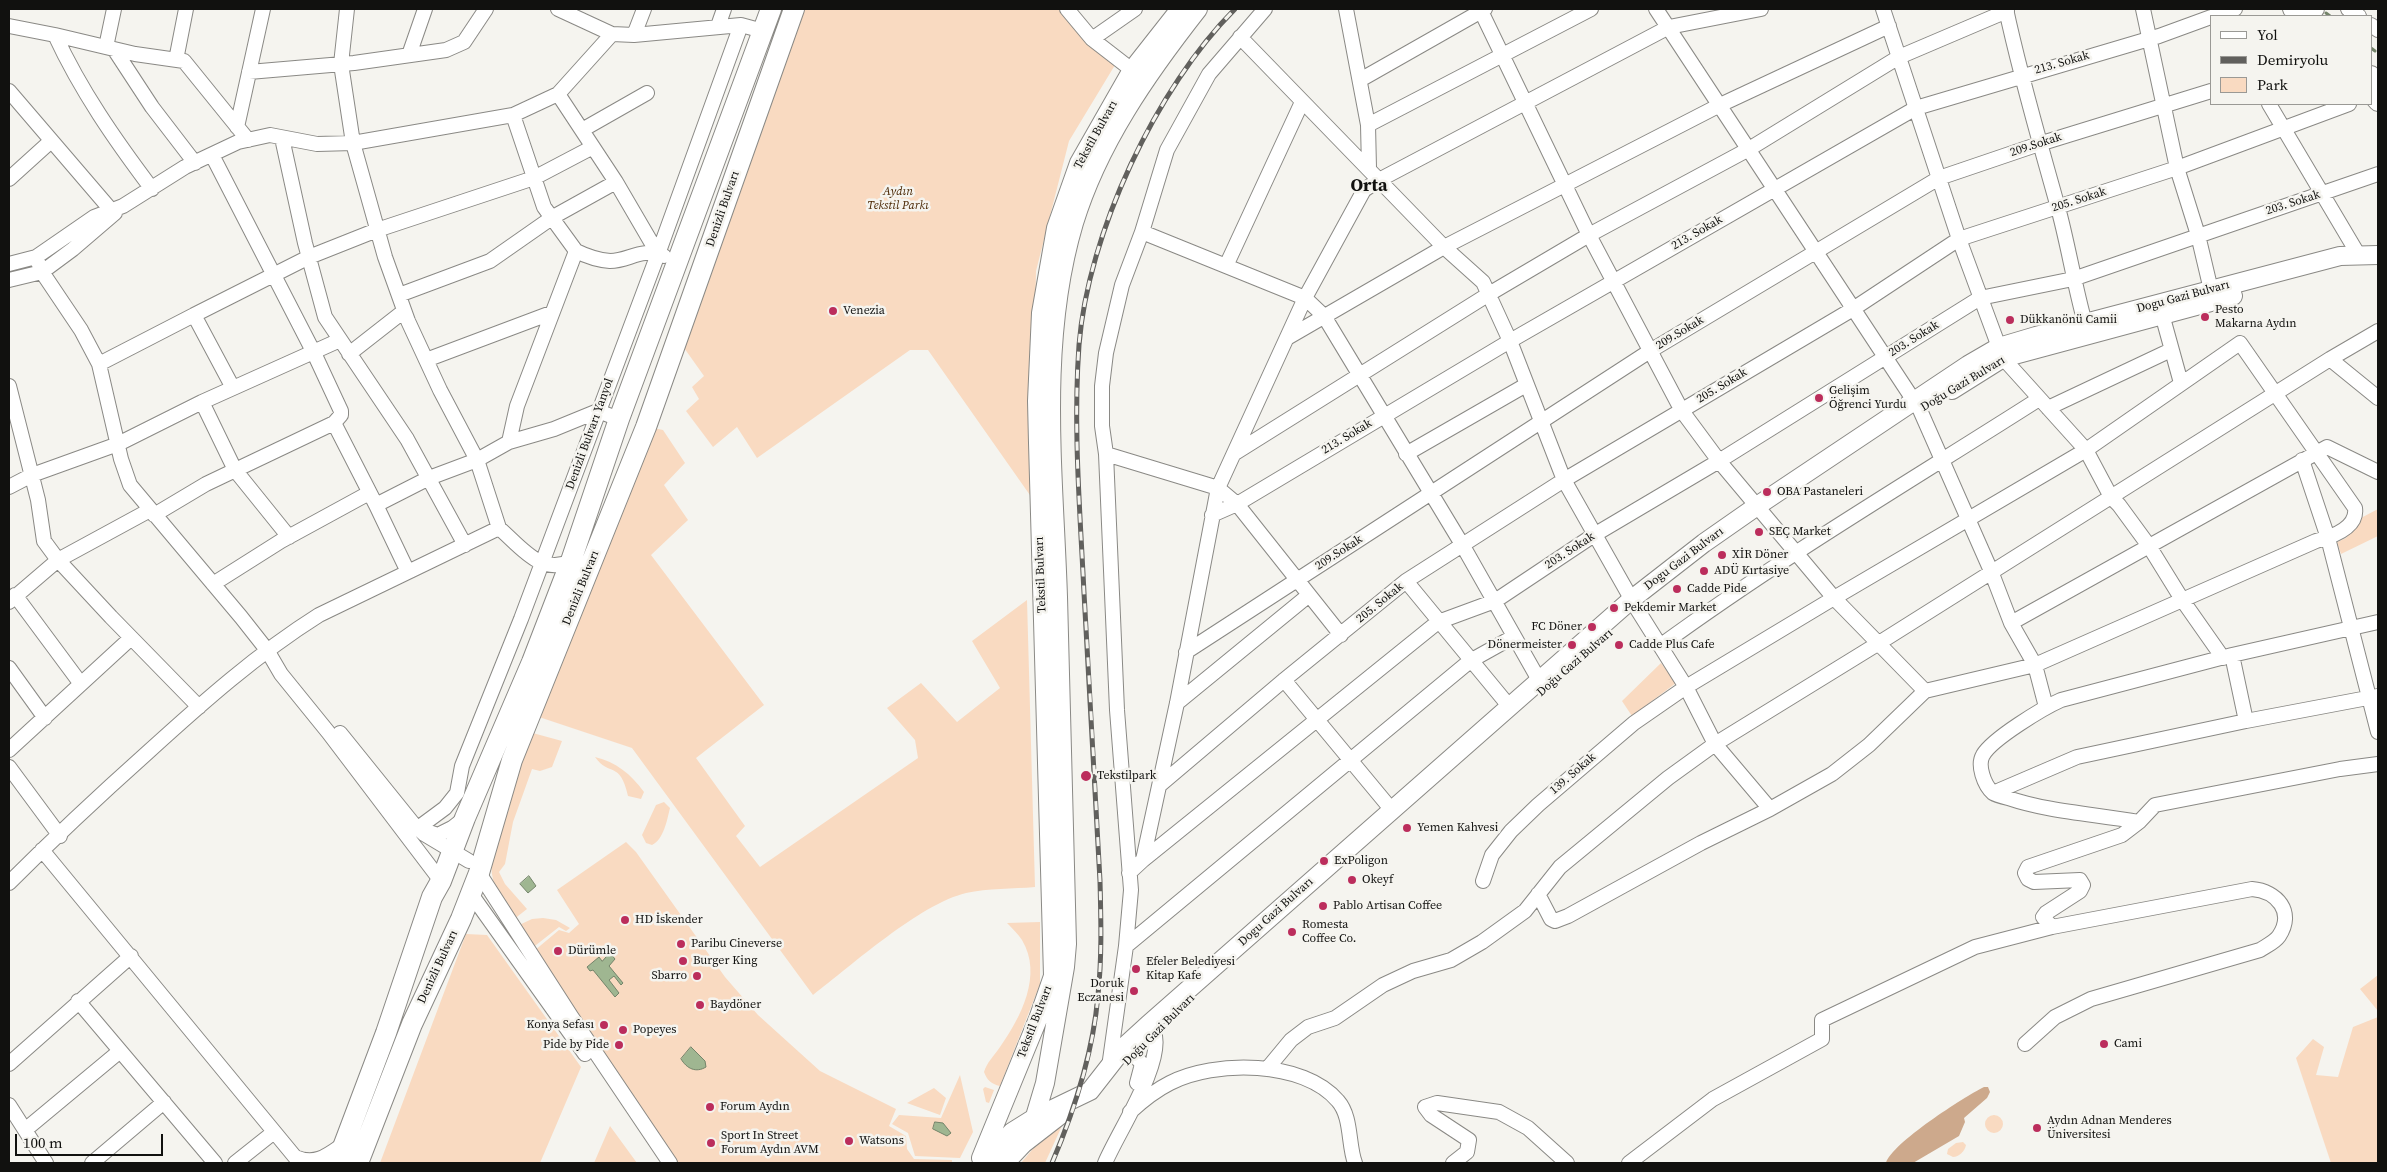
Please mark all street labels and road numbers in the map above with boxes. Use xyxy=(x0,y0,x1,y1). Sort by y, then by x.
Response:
street label: 213. Sokak xyxy=(2033,48,2091,78)
street label: Tekstil Bulvarı xyxy=(1071,98,1121,172)
street label: 209.Sokak xyxy=(2008,130,2064,160)
street label: Denizli Bulvarı xyxy=(703,169,743,249)
street label: 205. Sokak xyxy=(2050,184,2108,216)
street label: 203. Sokak xyxy=(2264,187,2322,219)
street label: 213. Sokak xyxy=(1669,213,1725,253)
street label: Dogu Gazi Bulvarı xyxy=(2135,278,2231,316)
street label: 209.Sokak xyxy=(1653,313,1707,353)
street label: 203. Sokak xyxy=(1886,318,1942,360)
street label: Doğu Gazi Bulvarı xyxy=(1918,353,2008,415)
street label: 205. Sokak xyxy=(1694,365,1750,407)
street label: Denizli Bulvarı Yanyol xyxy=(563,376,617,492)
street label: 213. Sokak xyxy=(1319,416,1375,458)
street label: Dogu Gazi Bulvarı xyxy=(1642,524,1726,594)
street label: 203. Sokak xyxy=(1542,530,1598,572)
street label: 209.Sokak xyxy=(1313,532,1365,574)
street label: Tekstil Bulvarı xyxy=(1032,537,1050,613)
street label: Denizli Bulvarı xyxy=(559,549,603,627)
street label: 205. Sokak xyxy=(1354,580,1406,626)
street label: Doğu Gazi Bulvarı xyxy=(1534,626,1616,700)
street label: 139. Sokak xyxy=(1547,750,1599,798)
street label: Dogu Gazi Bulvarı xyxy=(1236,875,1316,949)
street label: Denizli Bulvarı xyxy=(415,928,461,1006)
street label: Tekstil Bulvarı xyxy=(1015,984,1055,1060)
street label: Doğu Gazi Bulvarı xyxy=(1120,991,1198,1069)

